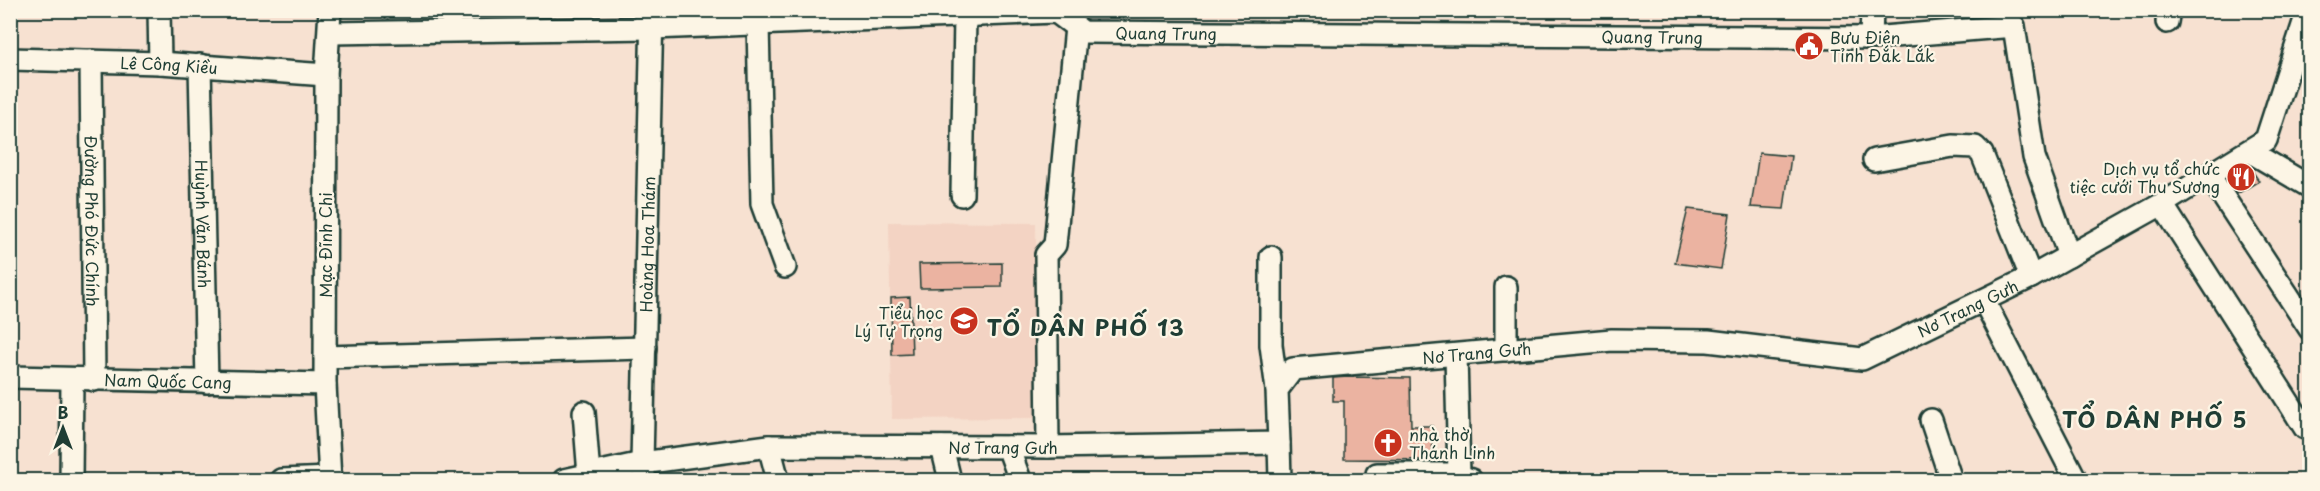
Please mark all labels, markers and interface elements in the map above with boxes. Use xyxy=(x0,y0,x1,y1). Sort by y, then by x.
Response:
street label: Quang Trung xyxy=(1115,20,1217,45)
street label: Quang Trung xyxy=(1601,24,1703,49)
place label: Bưu Điện Tỉnh Đắk Lắk xyxy=(1830,25,1935,67)
public building icon: Bưu Điện Tỉnh Đắk Lắk xyxy=(1793,30,1825,62)
street label: Lê Công Kiều xyxy=(120,50,218,79)
street label: Đường Phó Đức Chính xyxy=(80,135,105,307)
place label: Dịch vụ tổ chức tiệc cưới Thu Sương xyxy=(2070,156,2220,198)
street label: Huỳnh Văn Bánh xyxy=(190,159,217,289)
restaurant icon: Dịch vụ tổ chức tiệc cưới Thu Sương xyxy=(2225,161,2257,193)
street label: Hoàng Hoa Thám xyxy=(633,176,660,313)
street label: Mạc Đĩnh Chi xyxy=(313,192,337,298)
street label: Nơ Trang Gưh xyxy=(1913,273,2022,343)
place label: Tiểu học Lý Tự Trọng xyxy=(855,300,943,342)
school or university icon: Tiểu học Lý Tự Trọng xyxy=(948,305,980,337)
district label: TỔ DÂN PHỐ 13 xyxy=(987,308,1185,343)
street label: Nơ Trang Gưh xyxy=(1421,335,1532,369)
street label: Nam Quốc Cang xyxy=(104,367,232,394)
north arrow xyxy=(33,398,93,458)
text: B xyxy=(58,400,69,424)
district label: TỔ DÂN PHỐ 5 xyxy=(2062,400,2248,435)
place label: nhà thờ Thánh Linh xyxy=(1409,422,1495,464)
church icon: nhà thờ Thánh Linh xyxy=(1372,427,1404,459)
street label: Nơ Trang Gưh xyxy=(948,435,1058,459)

